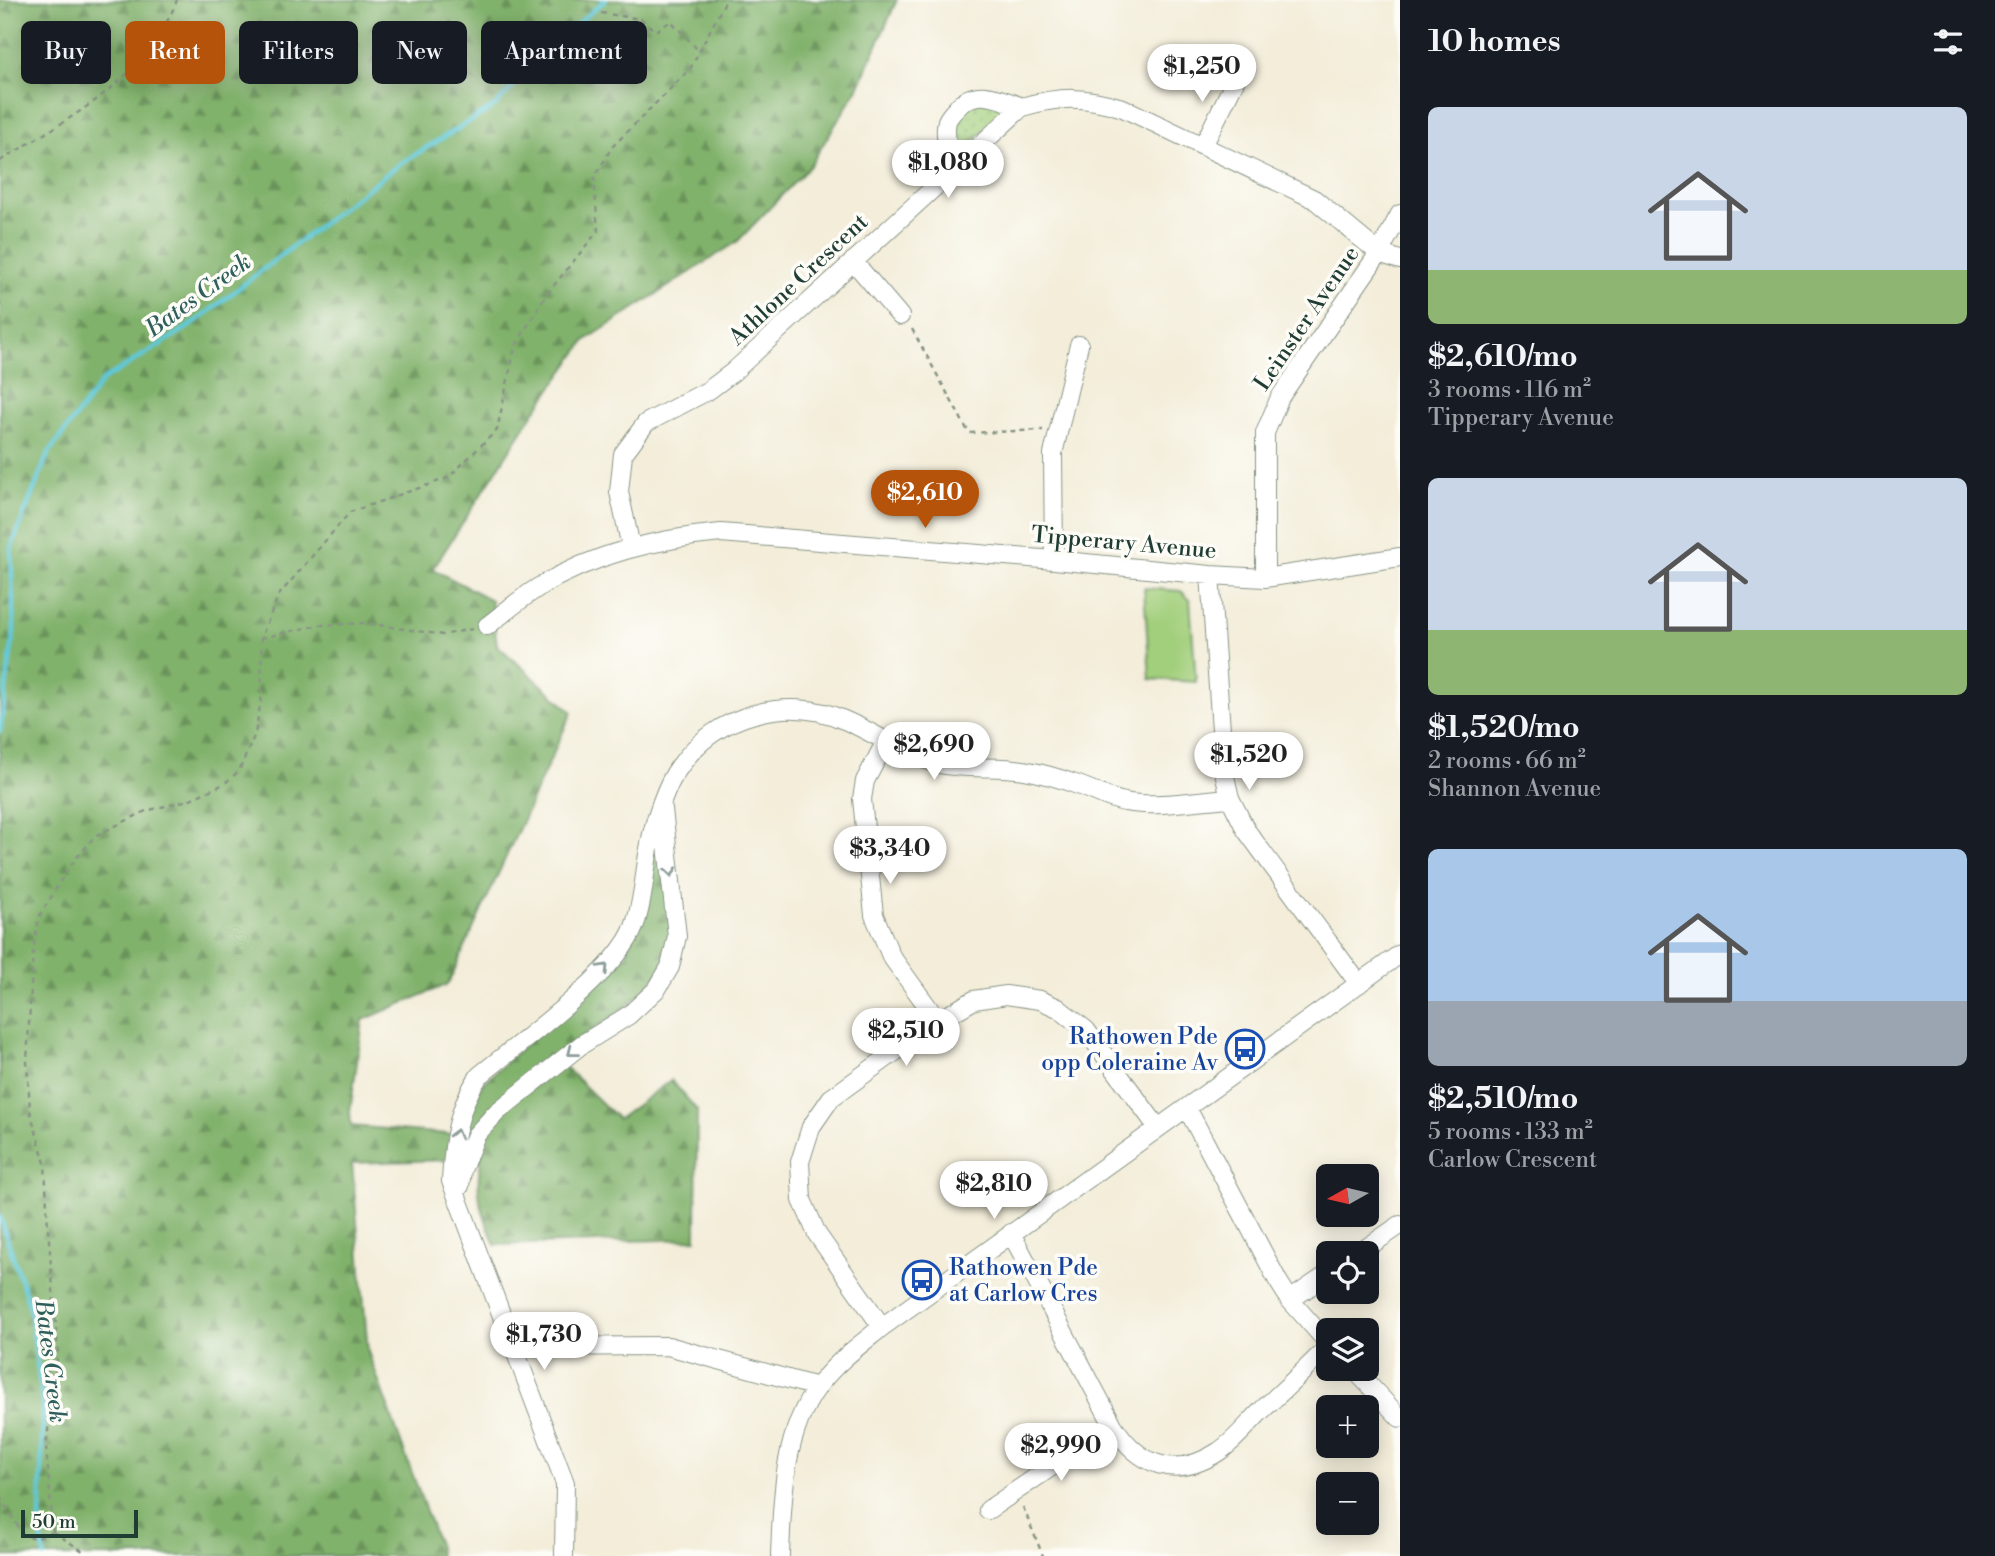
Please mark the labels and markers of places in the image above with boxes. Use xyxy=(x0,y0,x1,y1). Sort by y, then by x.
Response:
pin: $1,250 xyxy=(1145,44,1259,104)
pin: $1,080 xyxy=(891,140,1005,200)
pin: $2,610 xyxy=(868,470,982,530)
pin: $2,690 xyxy=(877,722,991,782)
pin: $1,520 xyxy=(1192,732,1306,792)
pin: $3,340 xyxy=(833,826,947,886)
pin: $2,510 xyxy=(849,1009,963,1068)
place label: Rathowen Pde opp Coleraine Av xyxy=(1041,1023,1219,1077)
bus stop icon: Rathowen Pde opp Coleraine Av xyxy=(1224,1028,1266,1070)
pin: $2,810 xyxy=(937,1162,1051,1221)
place label: Rathowen Pde at Carlow Cres xyxy=(949,1254,1098,1308)
bus stop icon: Rathowen Pde at Carlow Cres xyxy=(901,1259,943,1301)
pin: $1,730 xyxy=(487,1312,601,1372)
pin: $2,990 xyxy=(1004,1424,1118,1483)

